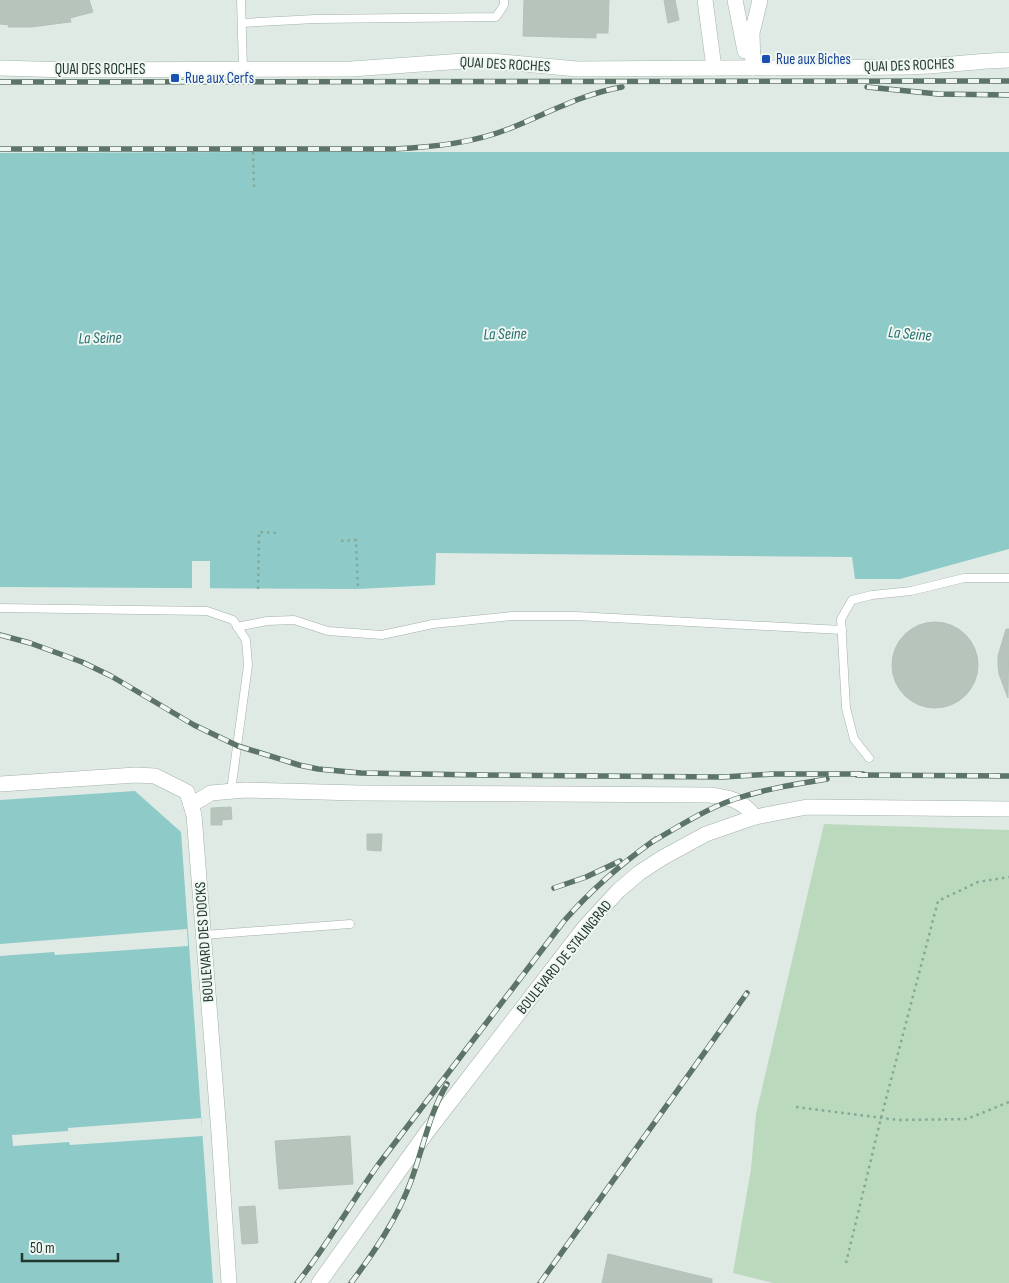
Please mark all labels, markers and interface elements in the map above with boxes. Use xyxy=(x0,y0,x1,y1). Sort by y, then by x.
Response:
place label: Rue aux Biches xyxy=(776,50,851,69)
street label: QUAI DES ROCHES xyxy=(459,53,551,76)
marker: Rue aux Biches xyxy=(760,53,772,65)
street label: QUAI DES ROCHES xyxy=(863,54,955,77)
street label: QUAI DES ROCHES xyxy=(55,60,145,79)
place label: Rue aux Cerfs xyxy=(185,69,254,88)
marker: Rue aux Cerfs xyxy=(169,72,181,84)
water label: La Seine xyxy=(887,323,932,346)
water label: La Seine xyxy=(483,325,527,344)
water label: La Seine xyxy=(78,329,122,348)
street label: BOULEVARD DES DOCKS xyxy=(191,881,218,1003)
street label: BOULEVARD DE STALINGRAD xyxy=(513,896,616,1018)
scale bar xyxy=(22,1230,119,1262)
text: 50 m xyxy=(30,1239,55,1258)

